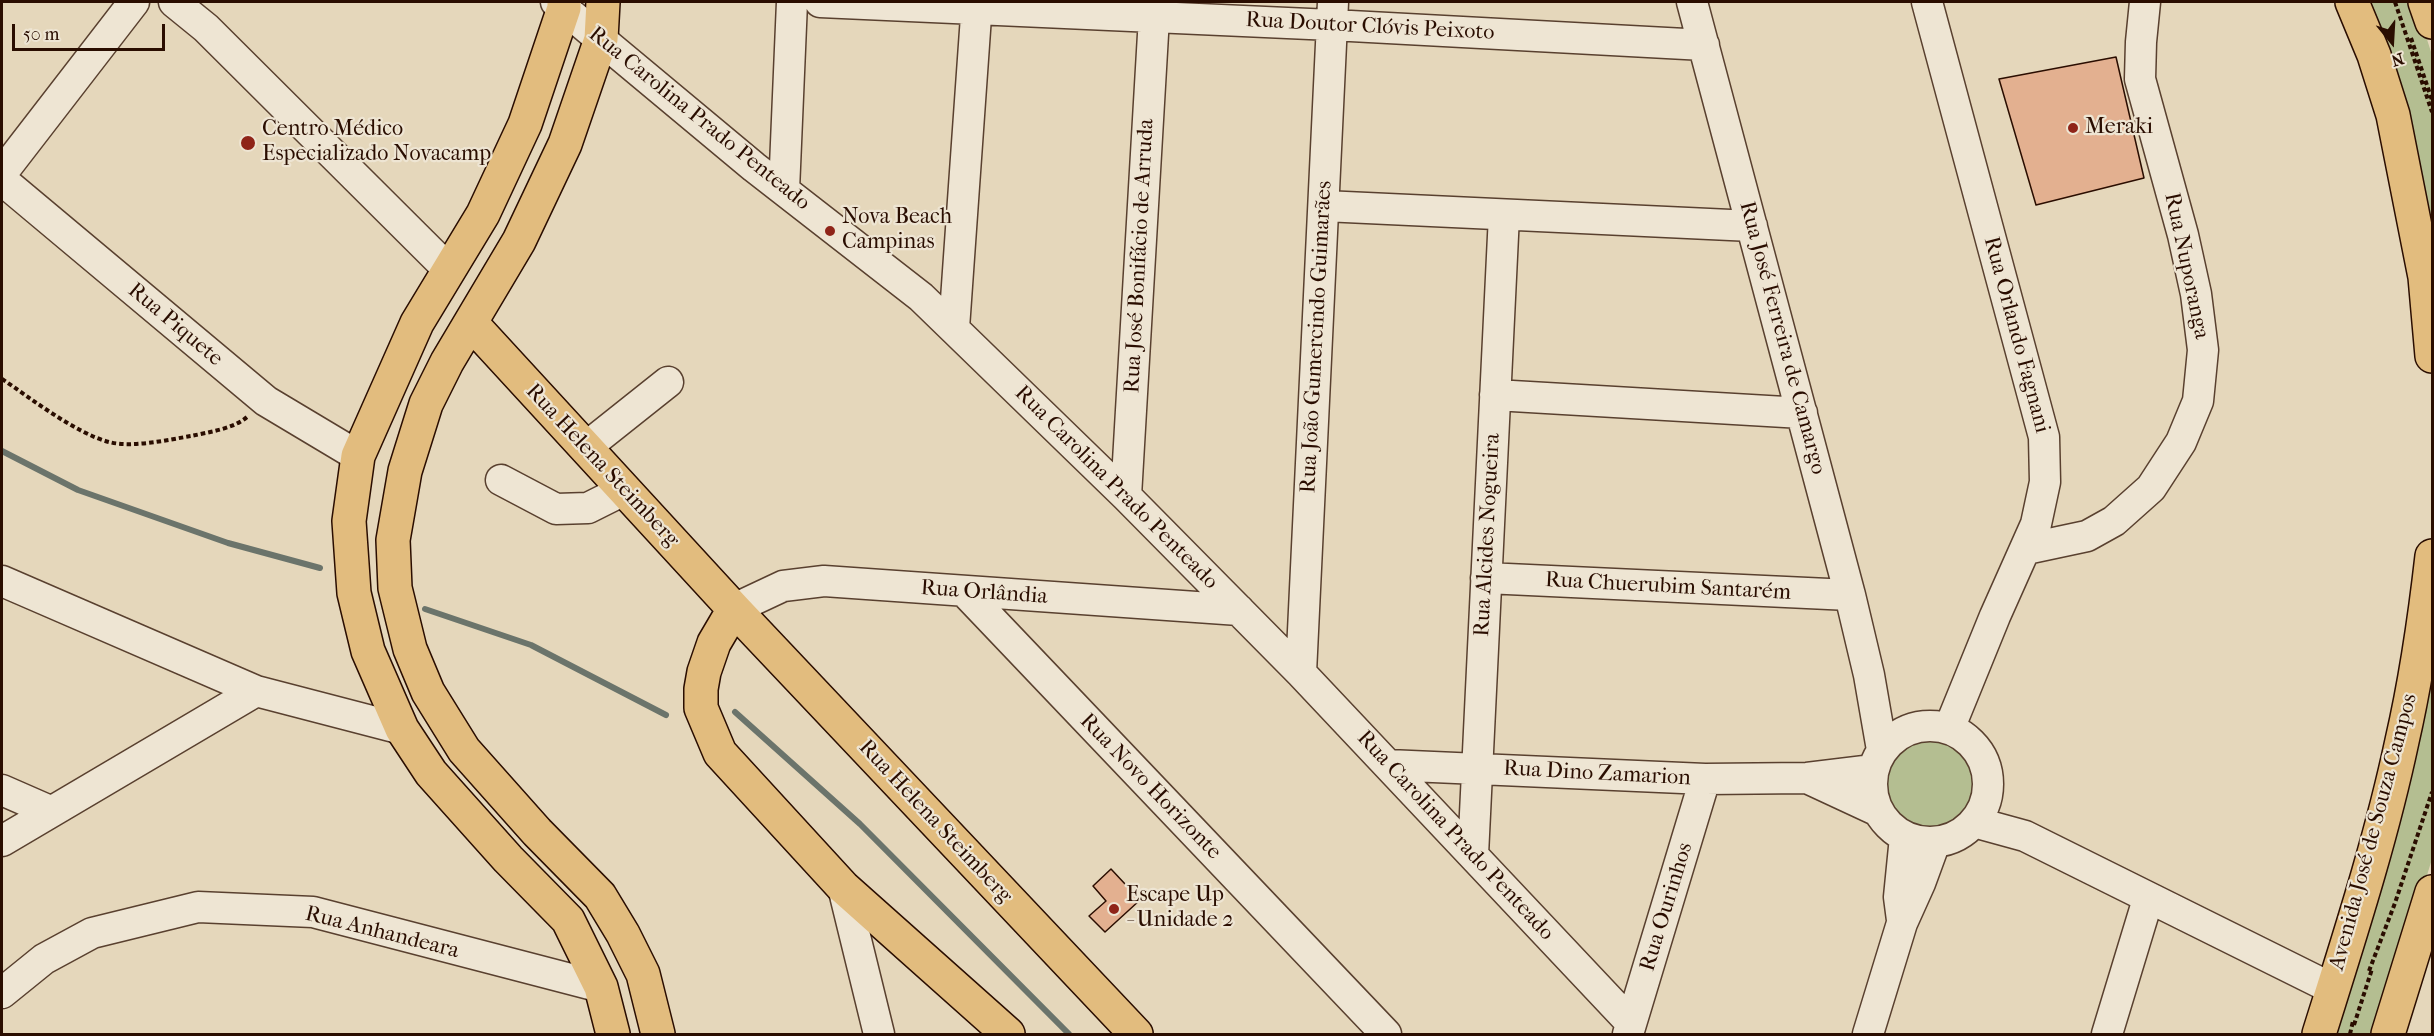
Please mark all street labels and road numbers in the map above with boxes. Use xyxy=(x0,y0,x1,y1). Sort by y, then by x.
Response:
street label: Rua Doutor Clóvis Peixoto xyxy=(1245,7,1495,47)
street label: Rua Carolina Prado Penteado xyxy=(583,21,815,217)
street label: Rua José Bonifácio de Arruda xyxy=(1120,118,1160,394)
street label: Rua João Gumercindo Guimarães xyxy=(1296,180,1338,494)
street label: Rua Nuporanga xyxy=(2158,190,2214,342)
street label: Rua José Ferreira de Camargo xyxy=(1733,199,1831,477)
street label: Rua Orlando Fagnani xyxy=(1977,234,2055,436)
street label: Rua Piquete xyxy=(122,278,228,372)
street label: Rua Helena Steimberg xyxy=(520,379,684,553)
street label: Rua Carolina Prado Penteado xyxy=(1009,381,1223,595)
street label: Rua Alcides Nogueira xyxy=(1469,433,1507,637)
street label: Rua Chuerubim Santarém xyxy=(1544,567,1792,607)
street label: Rua Orlândia xyxy=(920,575,1048,611)
street label: Avenida José de Souza Campos xyxy=(2324,691,2424,973)
street label: Rua Novo Horizonte xyxy=(1074,709,1226,865)
street label: Rua Carolina Prado Penteado xyxy=(1351,726,1559,946)
street label: Rua Helena Steimberg xyxy=(853,735,1017,909)
street label: Rua Dino Zamarion xyxy=(1503,756,1691,792)
street label: Rua Ourinhos xyxy=(1635,840,1699,974)
street label: Rua Anhandeara xyxy=(302,901,462,965)

